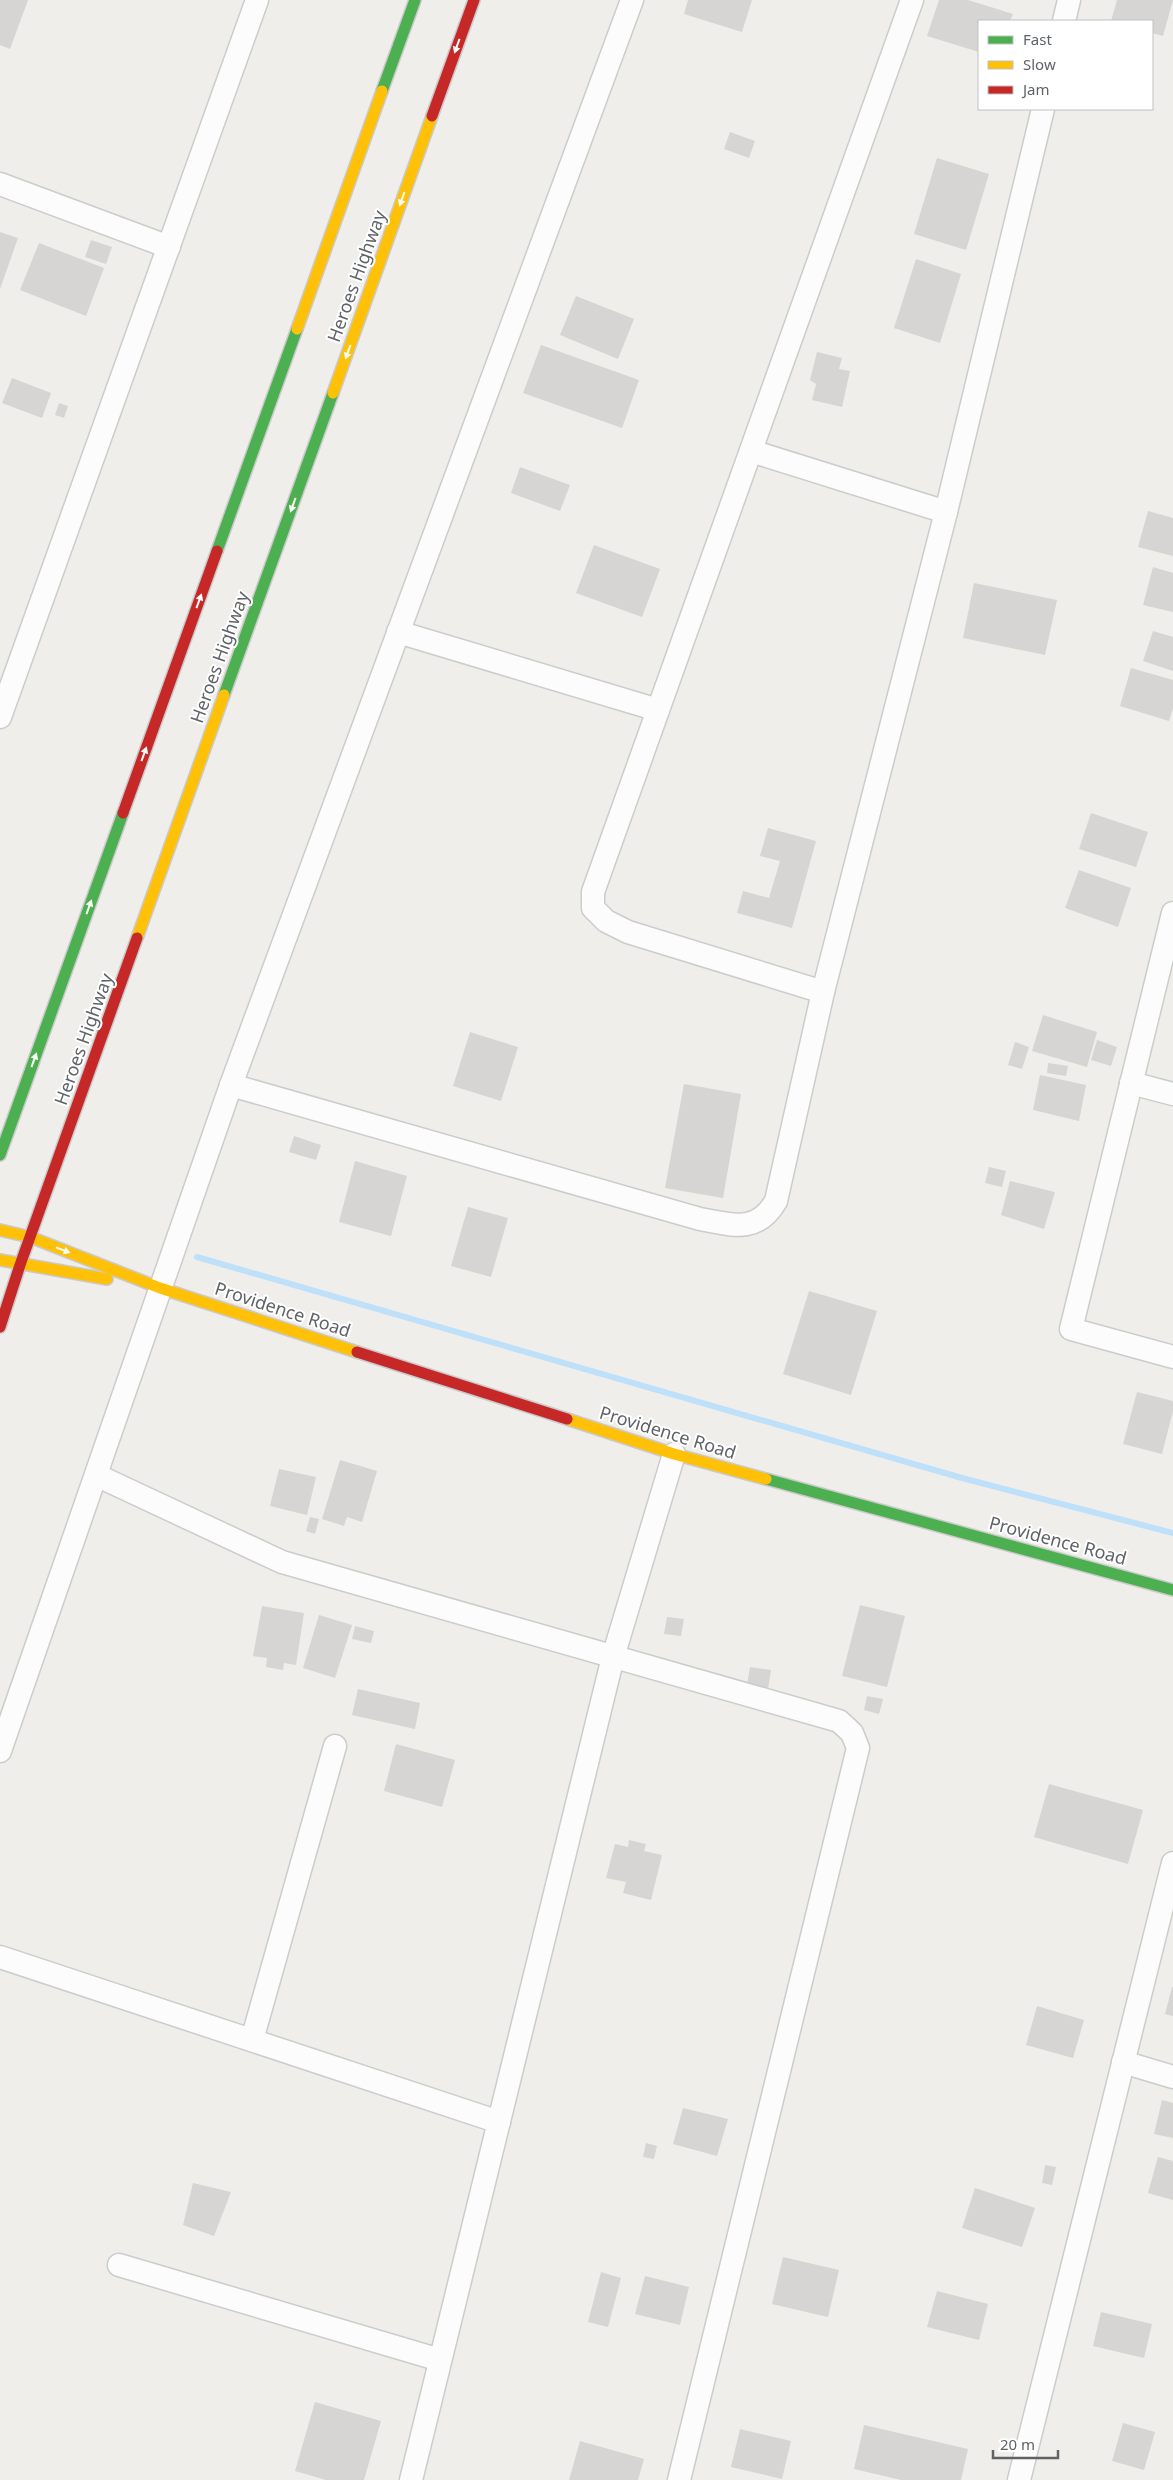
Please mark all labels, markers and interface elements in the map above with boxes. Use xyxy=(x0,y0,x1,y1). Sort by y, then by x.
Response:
legend xyxy=(978,20,1153,110)
text: Fast xyxy=(1023,29,1052,49)
one-way arrow xyxy=(453,39,461,54)
text: Slow xyxy=(1023,54,1056,74)
text: Jam xyxy=(1021,79,1050,99)
one-way arrow xyxy=(398,192,406,207)
street label: Heroes Highway xyxy=(321,206,391,345)
one-way arrow xyxy=(344,345,352,360)
one-way arrow xyxy=(289,498,297,513)
street label: Heroes Highway xyxy=(184,587,254,726)
one-way arrow xyxy=(196,594,203,609)
one-way arrow xyxy=(140,746,148,761)
one-way arrow xyxy=(85,899,93,914)
street label: Heroes Highway xyxy=(48,969,118,1108)
one-way arrow xyxy=(30,1052,38,1067)
one-way arrow xyxy=(56,1246,71,1254)
street label: Providence Road xyxy=(212,1276,354,1342)
street label: Providence Road xyxy=(597,1400,739,1464)
street label: Providence Road xyxy=(987,1510,1129,1570)
scale bar xyxy=(993,2428,1058,2460)
text: 20 m xyxy=(1000,2434,1035,2454)

